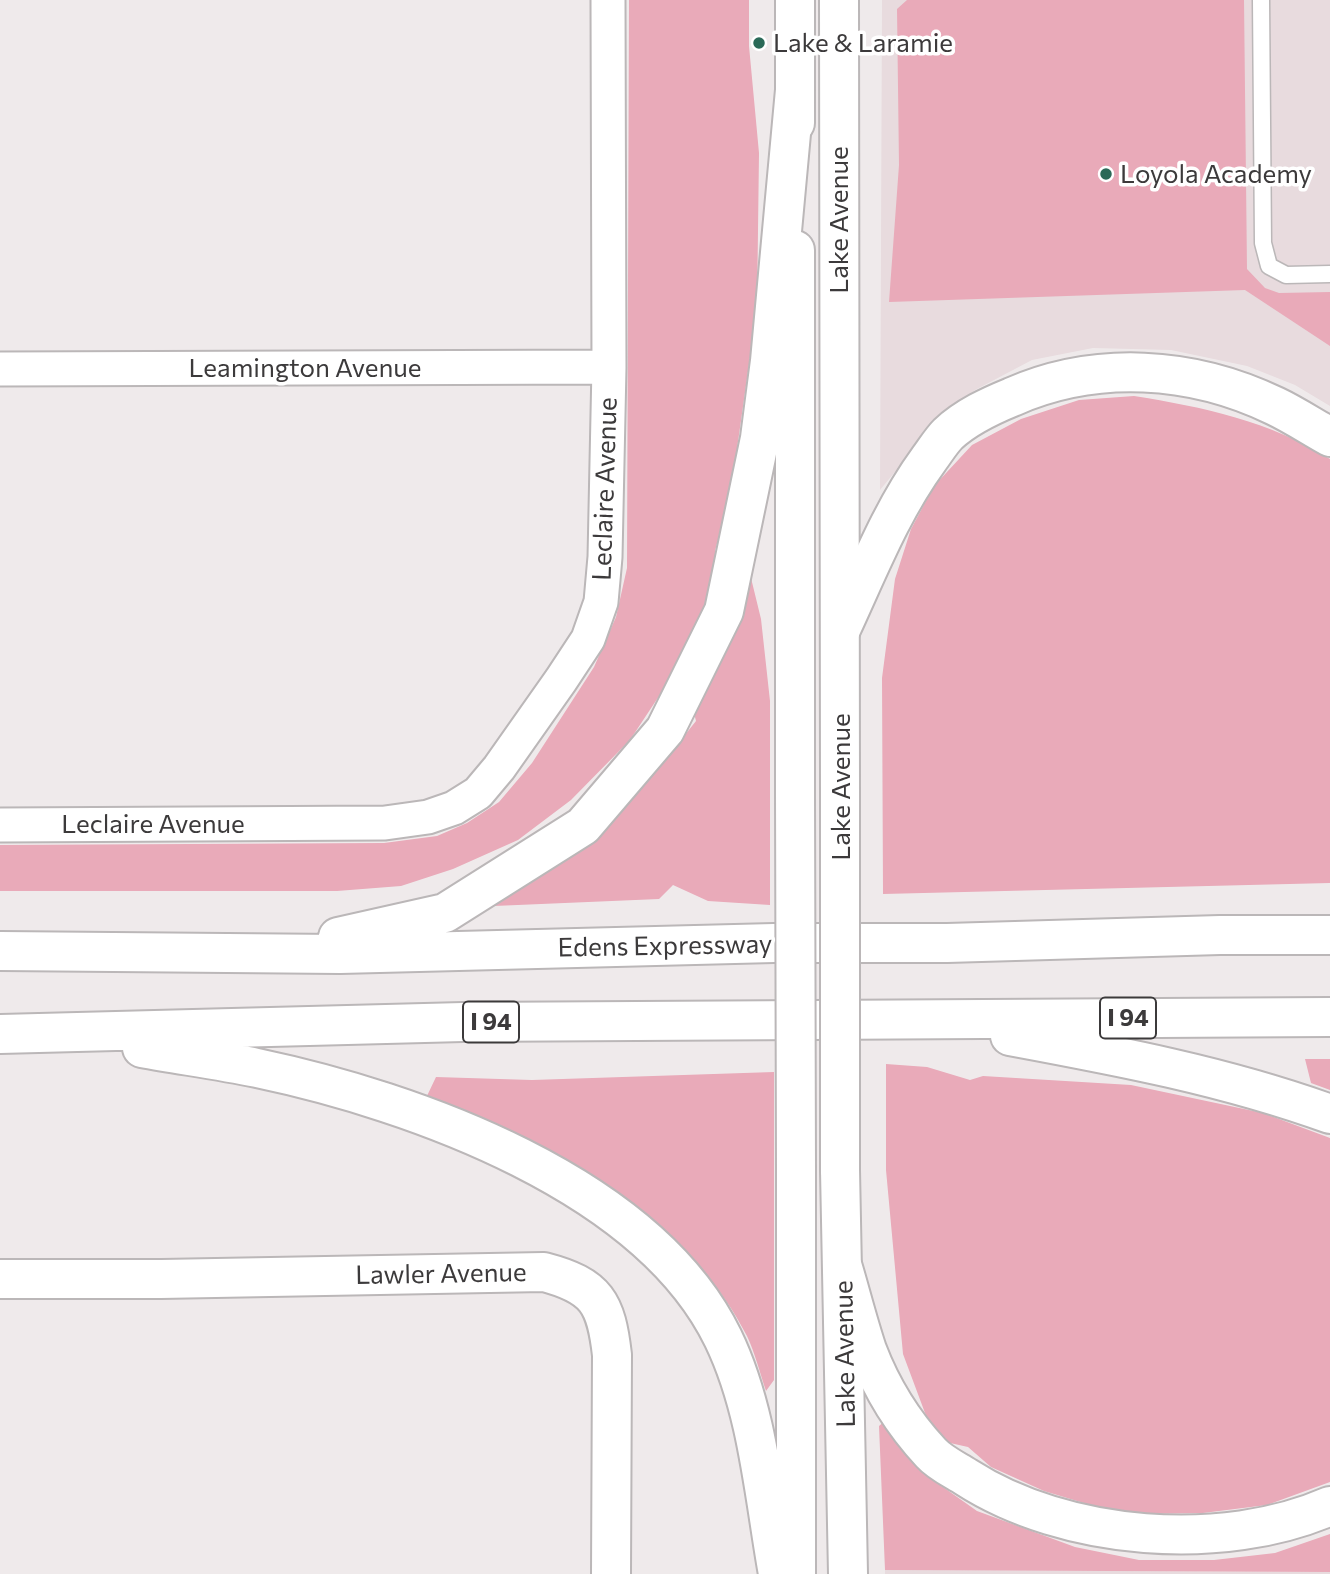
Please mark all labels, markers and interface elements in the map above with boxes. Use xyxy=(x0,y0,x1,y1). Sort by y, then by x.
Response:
place label: Lake & Laramie xyxy=(773,27,953,59)
marker: Lake & Laramie xyxy=(751,35,767,51)
street label: Lake Avenue xyxy=(823,146,855,294)
place label: Loyola Academy xyxy=(1120,158,1312,190)
marker: Loyola Academy xyxy=(1098,166,1114,182)
street label: Leamington Avenue xyxy=(188,352,422,384)
street label: Leclaire Avenue xyxy=(586,397,624,581)
street label: Lake Avenue xyxy=(825,713,857,861)
street label: Leclaire Avenue xyxy=(61,808,245,840)
street label: Edens Expressway xyxy=(557,929,773,963)
road number: I 94 xyxy=(1100,998,1156,1038)
road number: I 94 xyxy=(463,1002,519,1042)
street label: Lawler Avenue xyxy=(355,1257,527,1291)
street label: Lake Avenue xyxy=(828,1280,862,1428)

